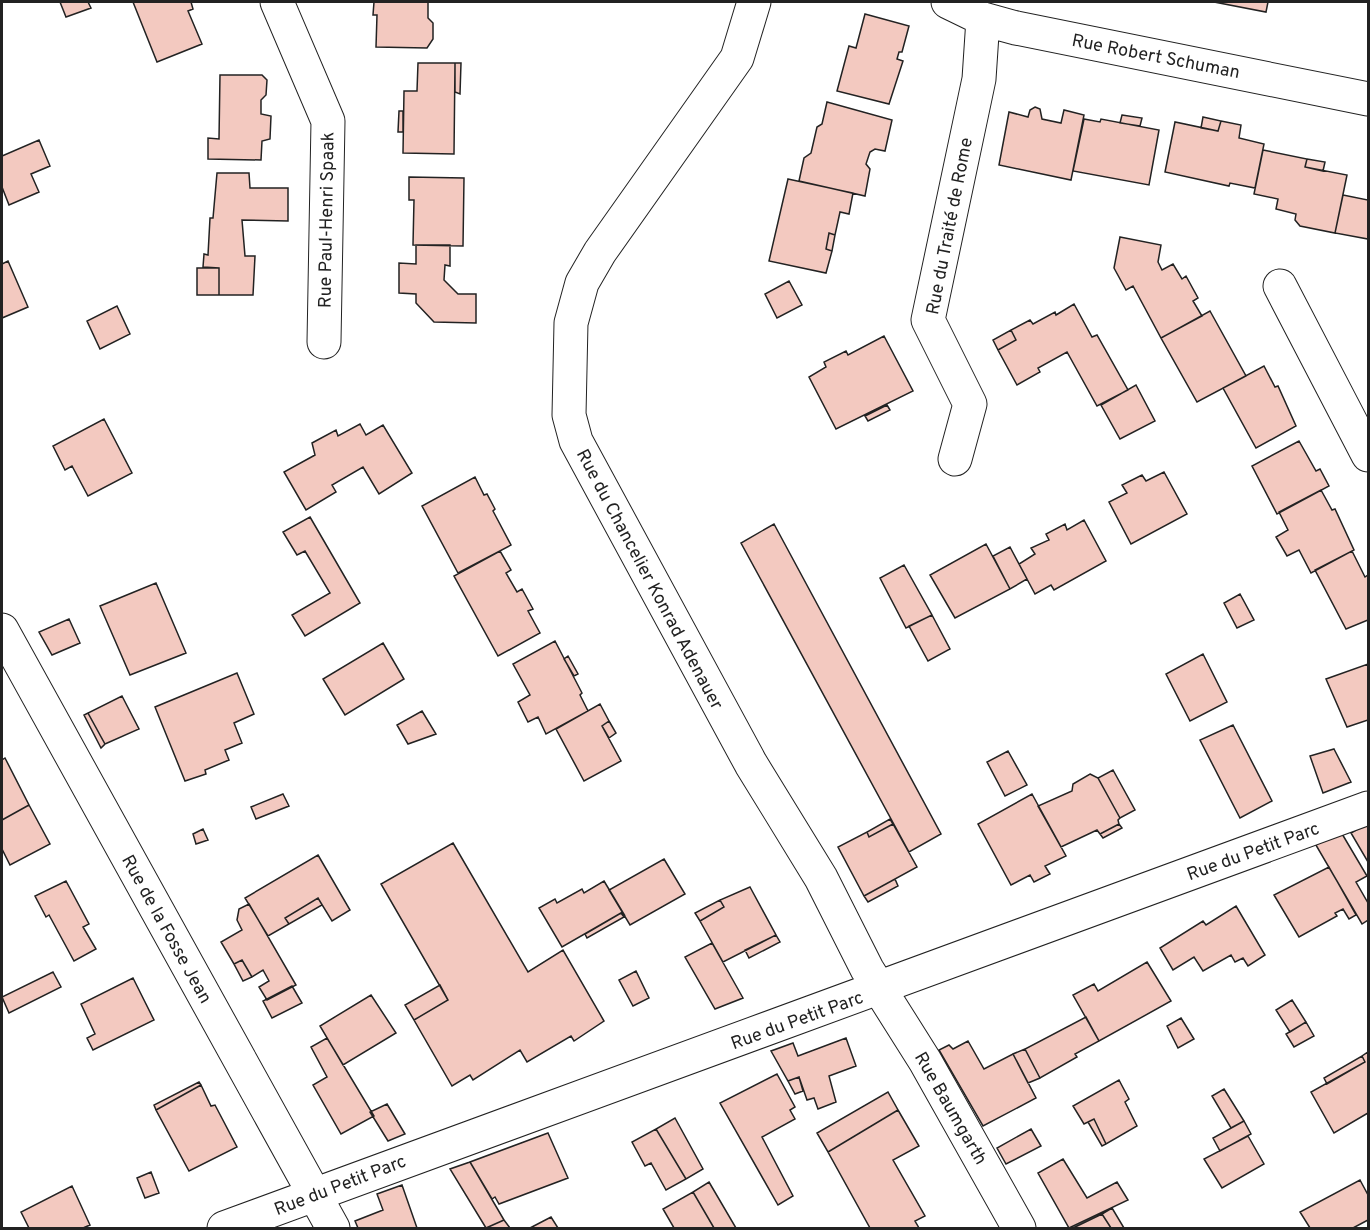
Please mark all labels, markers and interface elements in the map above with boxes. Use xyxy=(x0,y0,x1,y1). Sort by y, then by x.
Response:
street label: Rue Robert Schuman xyxy=(1070,30,1242,85)
street label: Rue Paul-Henri Spaak xyxy=(314,132,341,308)
street label: Rue du Traité de Rome xyxy=(922,136,979,317)
street label: Rue du Chancelier Konrad Adenauer xyxy=(570,446,727,714)
street label: Rue du Petit Parc xyxy=(1184,818,1323,887)
street label: Rue de la Fosse Jean xyxy=(115,851,216,1008)
street label: Rue du Petit Parc xyxy=(728,987,867,1056)
street label: Rue Baumgarth xyxy=(908,1048,991,1169)
street label: Rue du Petit Parc xyxy=(271,1151,410,1222)

